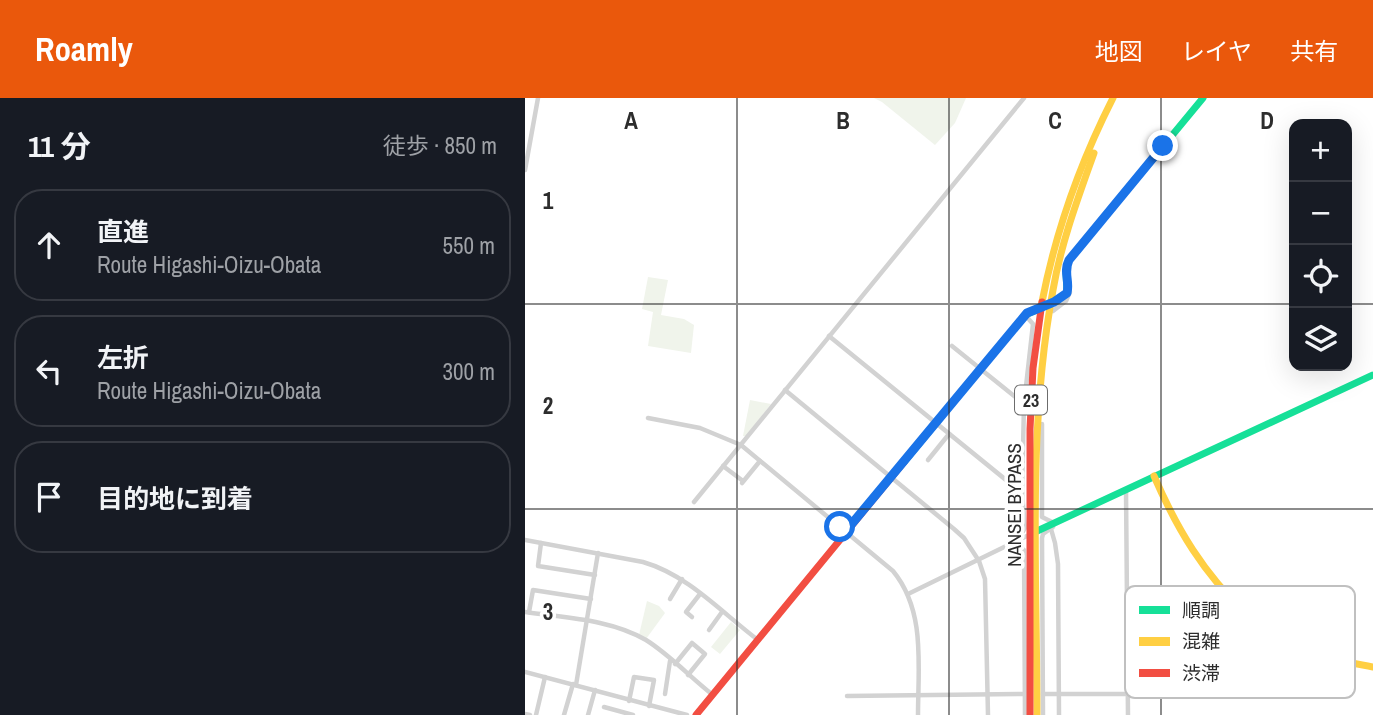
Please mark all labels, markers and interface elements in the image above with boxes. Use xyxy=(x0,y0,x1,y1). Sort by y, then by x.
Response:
text: Roamly xyxy=(35,27,133,71)
text: 地図 xyxy=(1095,35,1143,67)
text: レイヤ xyxy=(1181,35,1252,67)
text: 共有 xyxy=(1290,35,1338,67)
text: A xyxy=(624,105,638,136)
text: B xyxy=(836,105,850,136)
text: C xyxy=(1048,105,1062,136)
text: D xyxy=(1260,105,1274,136)
map controls xyxy=(1289,119,1352,371)
button: + xyxy=(1289,119,1352,182)
text: 11 分 xyxy=(28,126,91,166)
text: 徒歩 · 850 m xyxy=(383,130,497,161)
route end xyxy=(1147,130,1178,161)
button: − xyxy=(1289,182,1352,245)
text: 1 xyxy=(543,185,554,216)
text: 直進 xyxy=(97,214,149,249)
icon: ahead xyxy=(30,226,68,264)
text: 550 m xyxy=(443,230,495,261)
button: locate xyxy=(1289,245,1352,308)
text: Route Higashi-Oizu-Obata xyxy=(97,249,321,280)
button: layers xyxy=(1289,308,1352,371)
text: 左折 xyxy=(97,340,149,375)
icon: left xyxy=(30,352,68,390)
text: 300 m xyxy=(443,356,495,387)
text: Route Higashi-Oizu-Obata xyxy=(97,375,321,406)
road number: 23 xyxy=(1015,386,1047,414)
text: 2 xyxy=(543,390,553,421)
street label: NANSEI BYPASS xyxy=(1001,443,1027,567)
icon: arrive xyxy=(30,478,68,516)
text: 目的地に到着 xyxy=(97,481,253,516)
route start xyxy=(824,511,855,542)
legend xyxy=(1125,586,1355,698)
text: 3 xyxy=(543,596,553,627)
text: 順調 xyxy=(1182,597,1220,623)
text: 混雑 xyxy=(1182,628,1220,654)
text: 渋滞 xyxy=(1182,660,1220,686)

